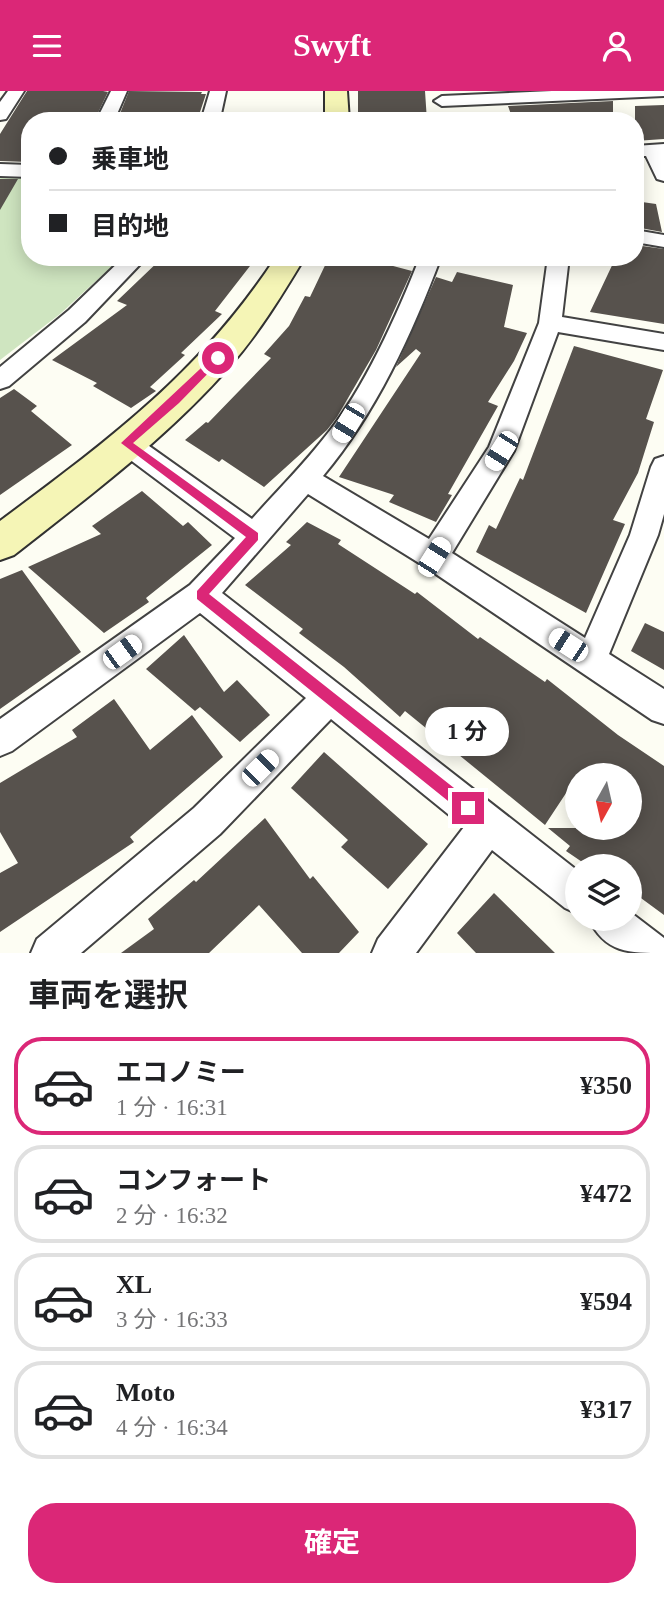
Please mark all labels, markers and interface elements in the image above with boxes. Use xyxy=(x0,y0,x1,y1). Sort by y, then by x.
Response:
icon: menu xyxy=(28,27,66,65)
text: Swyft xyxy=(293,27,371,63)
icon: person xyxy=(598,27,636,65)
text: 乗車地 xyxy=(91,145,169,174)
text: 目的地 xyxy=(91,212,169,241)
route start xyxy=(202,342,234,374)
car xyxy=(329,400,368,446)
car xyxy=(481,428,522,474)
car xyxy=(414,534,455,580)
car xyxy=(545,625,592,665)
car xyxy=(99,631,146,673)
callout: 1 分 xyxy=(426,707,510,755)
text: 1 分 xyxy=(447,719,487,744)
car xyxy=(238,746,283,790)
north arrow xyxy=(565,763,642,840)
map controls xyxy=(565,763,642,931)
route end xyxy=(452,792,484,824)
button: layers xyxy=(565,854,642,931)
text: 車両を選択 xyxy=(28,977,188,1013)
icon: car xyxy=(32,1055,95,1118)
text: エコノミー xyxy=(116,1058,246,1087)
text: ¥350 xyxy=(580,1071,632,1100)
text: 1 分 · 16:31 xyxy=(116,1095,228,1120)
icon: car xyxy=(32,1163,95,1226)
text: コンフォート xyxy=(116,1166,271,1195)
text: ¥472 xyxy=(580,1179,632,1208)
text: 2 分 · 16:32 xyxy=(116,1203,228,1228)
text: XL xyxy=(116,1270,152,1299)
icon: car xyxy=(32,1271,95,1334)
text: ¥594 xyxy=(580,1287,632,1316)
text: 3 分 · 16:33 xyxy=(116,1307,228,1332)
text: Moto xyxy=(116,1378,175,1407)
icon: car xyxy=(32,1379,95,1442)
text: ¥317 xyxy=(580,1395,632,1424)
text: 4 分 · 16:34 xyxy=(116,1415,228,1440)
button: 確定 xyxy=(28,1503,636,1583)

